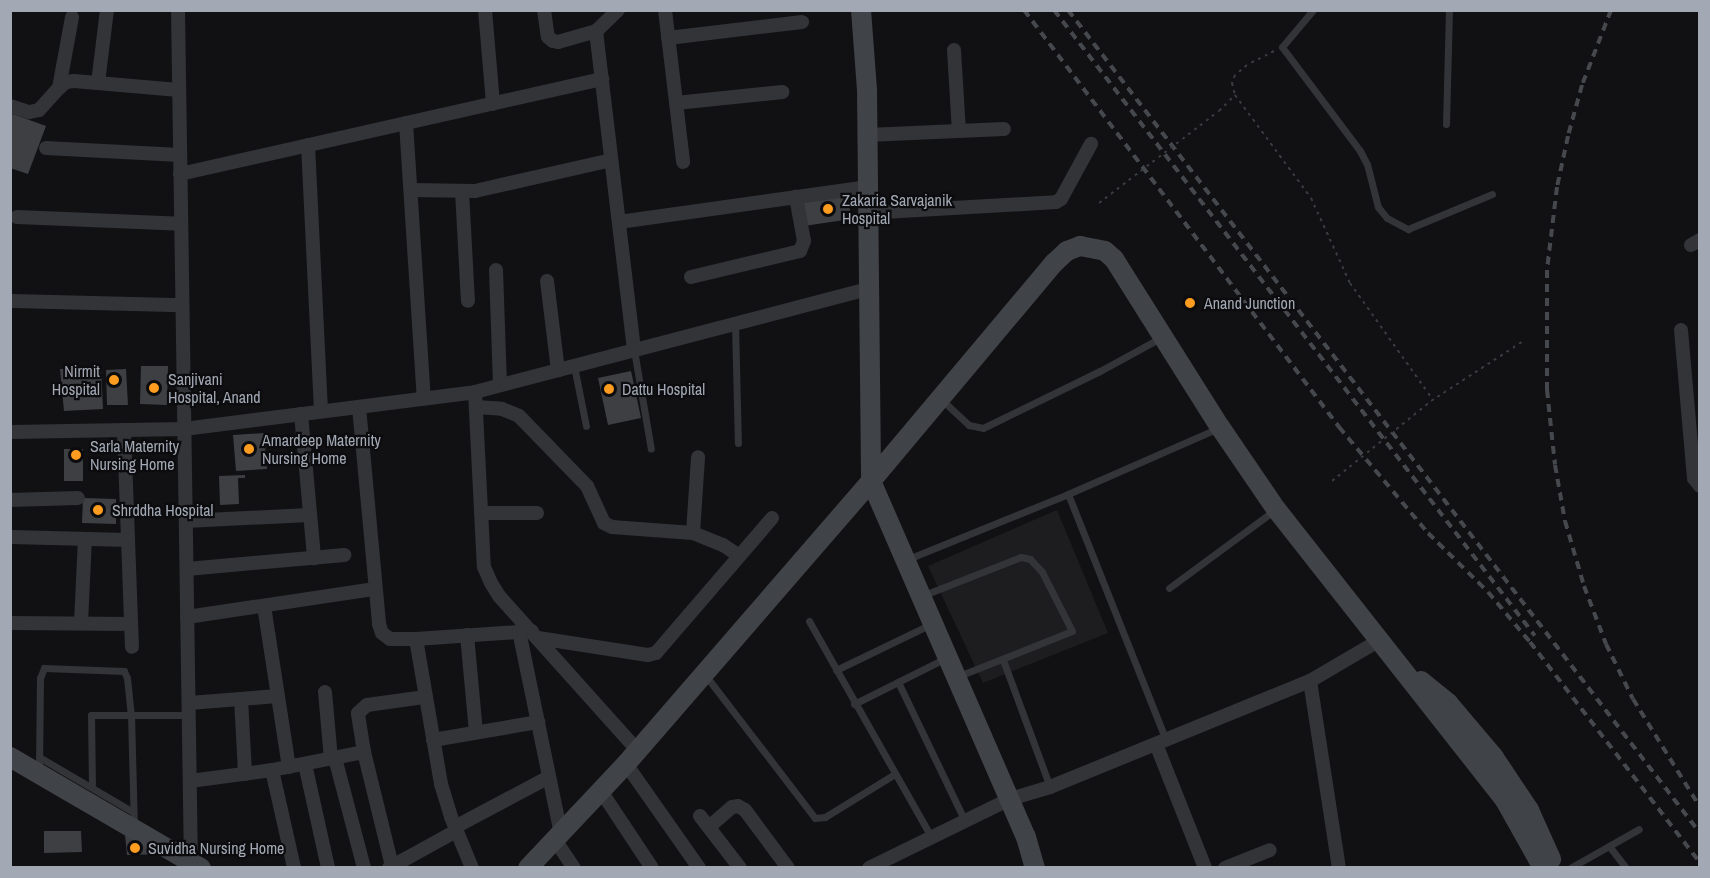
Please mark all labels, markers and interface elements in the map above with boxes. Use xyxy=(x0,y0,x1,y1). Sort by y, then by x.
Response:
place label: Zakaria Sarvajanik Hospital xyxy=(842,190,952,228)
marker: Zakaria Sarvajanik Hospital xyxy=(819,200,837,218)
place label: Anand Junction xyxy=(1204,293,1295,313)
marker: Anand Junction xyxy=(1181,294,1199,312)
place label: Nirmit Hospital xyxy=(52,361,100,399)
place label: Sanjivani Hospital, Anand xyxy=(168,369,261,407)
marker: Nirmit Hospital xyxy=(105,371,123,389)
marker: Sanjivani Hospital, Anand xyxy=(145,379,163,397)
place label: Dattu Hospital xyxy=(622,379,705,399)
marker: Dattu Hospital xyxy=(600,380,618,398)
place label: Amardeep Maternity Nursing Home xyxy=(262,430,381,468)
place label: Sarla Maternity Nursing Home xyxy=(90,436,179,474)
marker: Amardeep Maternity Nursing Home xyxy=(240,440,258,458)
marker: Sarla Maternity Nursing Home xyxy=(67,446,85,464)
place label: Shrddha Hospital xyxy=(112,500,213,520)
marker: Shrddha Hospital xyxy=(89,501,107,519)
place label: Suvidha Nursing Home xyxy=(148,838,284,858)
marker: Suvidha Nursing Home xyxy=(126,839,144,857)

